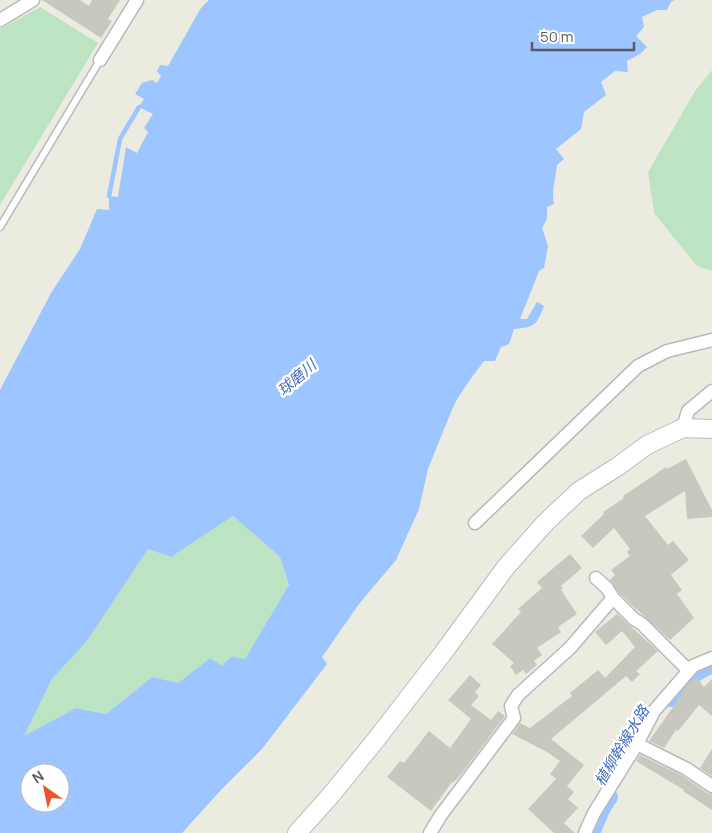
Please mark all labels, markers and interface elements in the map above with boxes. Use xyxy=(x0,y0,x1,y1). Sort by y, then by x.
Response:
scale bar xyxy=(532,20,634,52)
text: 50 m xyxy=(540,26,574,47)
water label: 球磨川 xyxy=(273,354,322,400)
water label: 植柳幹線水路 xyxy=(589,700,655,790)
north arrow xyxy=(20,763,70,813)
text: N xyxy=(28,766,47,787)

